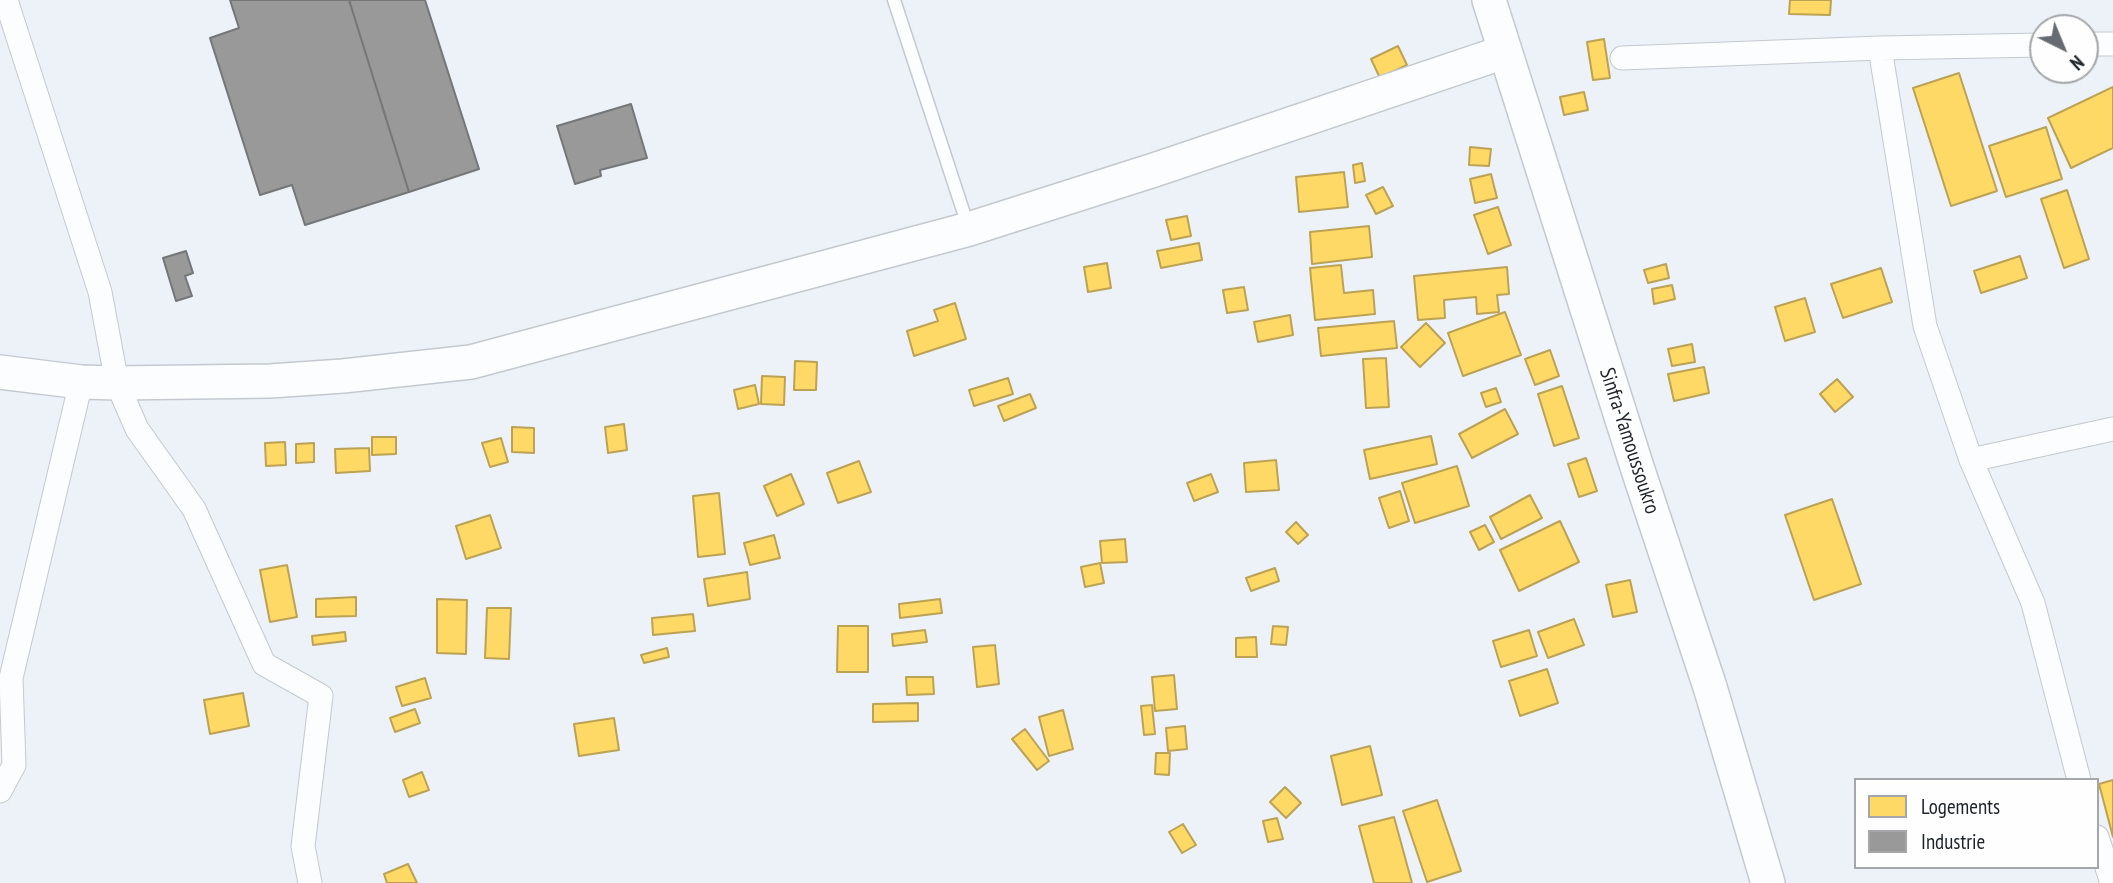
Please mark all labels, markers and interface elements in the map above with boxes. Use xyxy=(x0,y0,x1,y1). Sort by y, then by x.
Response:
north arrow xyxy=(2029,14,2099,84)
text: N xyxy=(2065,51,2089,75)
street label: Sinfra-Yamoussoukro xyxy=(1594,365,1664,517)
legend xyxy=(1854,778,2099,869)
text: Logements xyxy=(1921,793,2000,820)
text: Industrie xyxy=(1921,828,1985,855)

